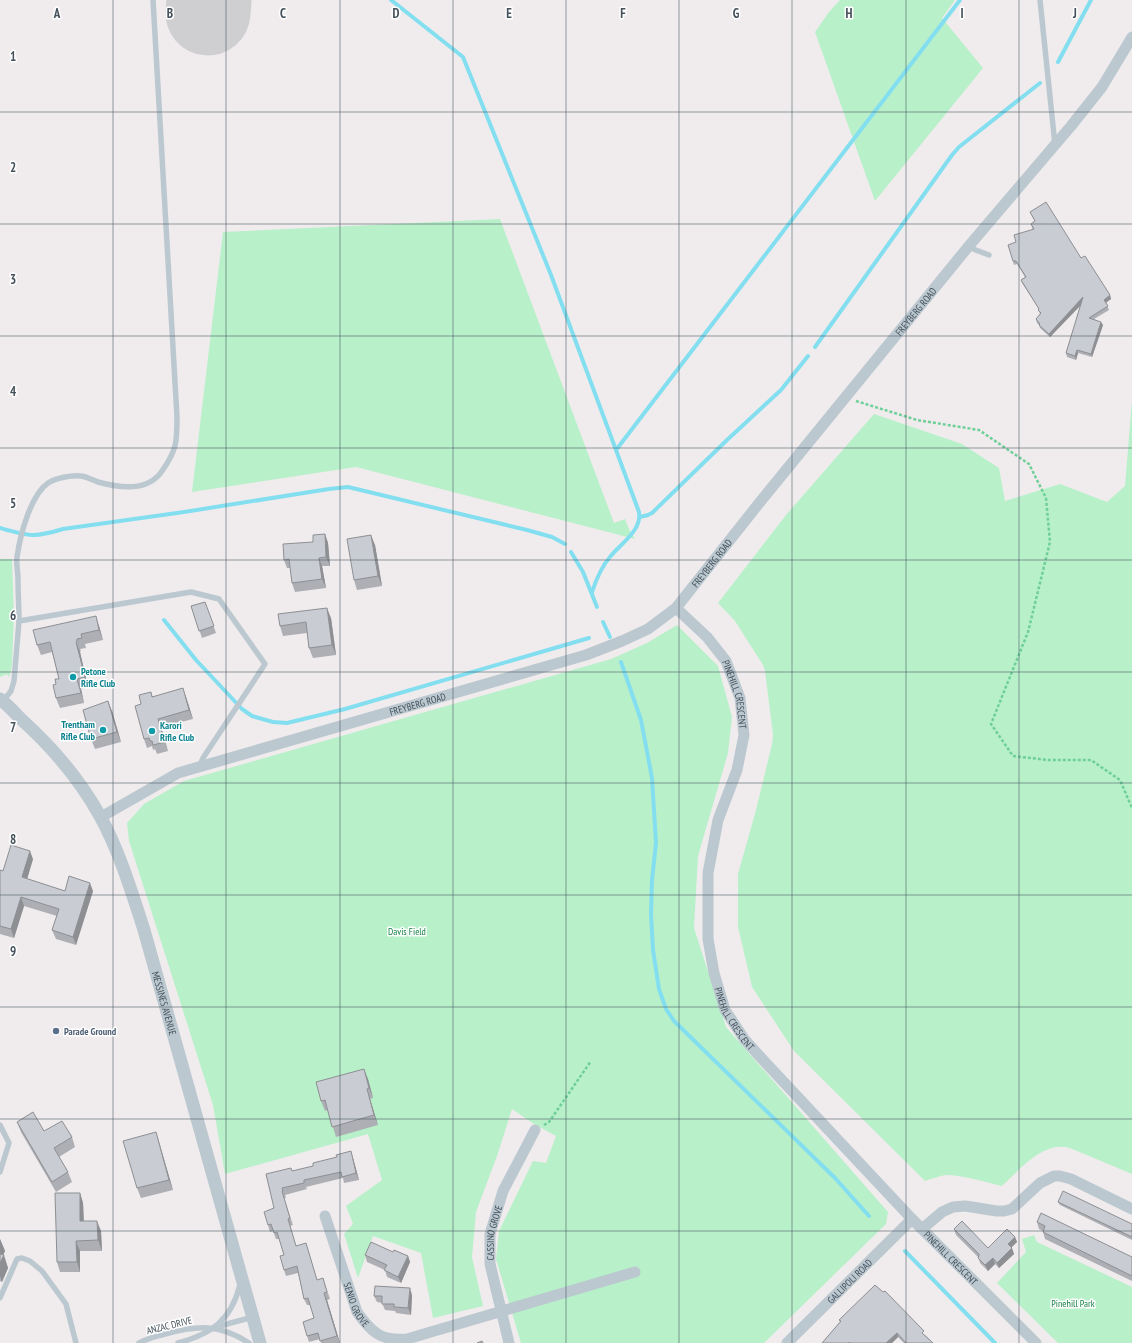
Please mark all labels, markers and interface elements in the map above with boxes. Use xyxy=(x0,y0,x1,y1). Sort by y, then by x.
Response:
text: A xyxy=(53,5,61,22)
text: B xyxy=(167,5,173,22)
text: C xyxy=(280,5,286,22)
text: D xyxy=(393,5,400,22)
text: E xyxy=(506,5,512,22)
text: F xyxy=(620,5,626,22)
text: G xyxy=(733,5,740,22)
text: H xyxy=(846,5,853,22)
text: I xyxy=(960,5,964,22)
text: J xyxy=(1072,5,1077,22)
text: 1 xyxy=(10,48,16,65)
text: 2 xyxy=(10,159,16,176)
text: 3 xyxy=(10,271,16,288)
street label: FREYBERG ROAD xyxy=(893,285,939,338)
text: 4 xyxy=(10,383,17,400)
text: 5 xyxy=(10,495,16,512)
street label: FREYBERG ROAD xyxy=(689,537,735,590)
text: 6 xyxy=(10,607,16,624)
street label: PINEHILL CRESCENT xyxy=(719,658,749,730)
place label: Petone Rifle Club xyxy=(81,665,116,690)
marker: Petone Rifle Club xyxy=(68,672,78,682)
street label: FREYBERG ROAD xyxy=(388,690,447,719)
place label: Trentham Rifle Club xyxy=(61,718,96,743)
text: 7 xyxy=(10,719,16,736)
place label: Karori Rifle Club xyxy=(160,719,195,744)
marker: Trentham Rifle Club xyxy=(98,725,108,735)
marker: Karori Rifle Club xyxy=(147,726,157,736)
text: 8 xyxy=(10,831,16,848)
park label: Davis Field xyxy=(388,925,426,938)
text: 9 xyxy=(10,943,16,960)
street label: MESSINES AVENUE xyxy=(149,970,179,1037)
street label: PINEHILL CRESCENT xyxy=(712,986,757,1054)
place label: Parade Ground xyxy=(64,1025,117,1038)
marker: Parade Ground xyxy=(51,1026,61,1036)
street label: CASSINO GROVE xyxy=(484,1203,505,1261)
street label: PINEHILL CRESCENT xyxy=(921,1229,981,1288)
street label: GALLIPOLI ROAD xyxy=(824,1256,875,1307)
street label: SENIO GROVE xyxy=(341,1281,372,1330)
park label: Pinehill Park xyxy=(1051,1297,1095,1310)
street label: ANZAC DRIVE xyxy=(145,1314,193,1337)

